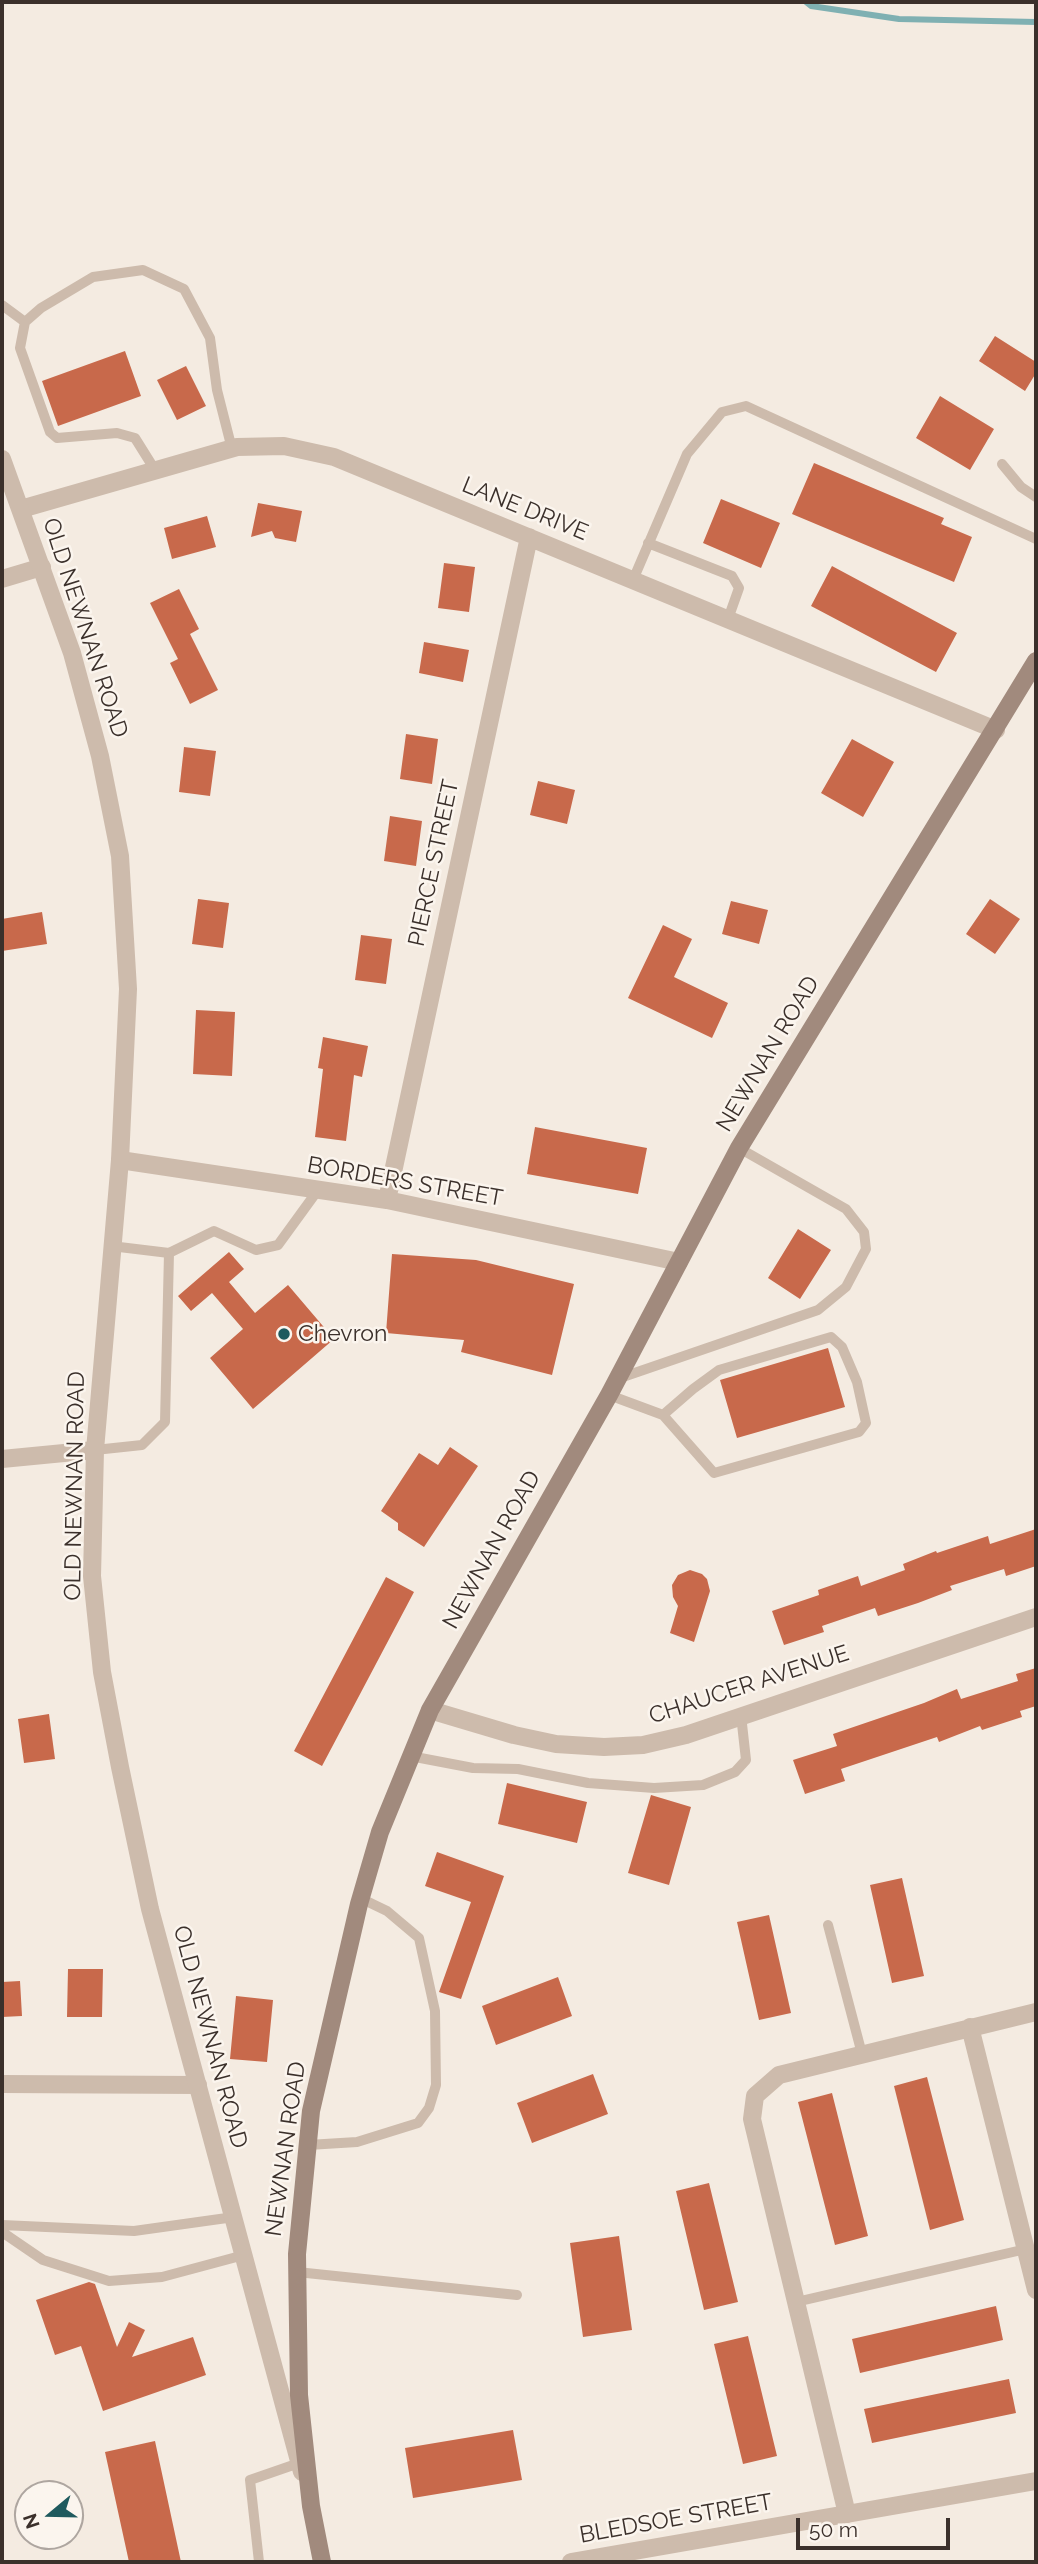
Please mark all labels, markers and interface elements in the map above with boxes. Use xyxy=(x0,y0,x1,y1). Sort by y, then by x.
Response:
street label: LANE DRIVE xyxy=(458,471,592,547)
street label: OLD NEWNAN ROAD xyxy=(36,515,134,741)
street label: PIERCE STREET xyxy=(403,777,465,949)
street label: NEWNAN ROAD xyxy=(711,971,825,1137)
street label: BORDERS STREET xyxy=(305,1151,505,1213)
place label: Chevron xyxy=(298,1320,387,1348)
marker: Chevron xyxy=(276,1326,292,1342)
street label: OLD NEWNAN ROAD xyxy=(59,1371,91,1601)
street label: NEWNAN ROAD xyxy=(437,1466,547,1634)
street label: CHAUCER AVENUE xyxy=(646,1640,852,1730)
street label: OLD NEWNAN ROAD xyxy=(167,1923,253,2151)
street label: NEWNAN ROAD xyxy=(260,2060,312,2238)
north arrow xyxy=(14,2480,84,2550)
street label: BLEDSOE STREET xyxy=(577,2488,775,2550)
scale bar xyxy=(800,2504,954,2548)
text: N xyxy=(18,2511,44,2532)
text: 50 m xyxy=(809,2517,858,2542)

